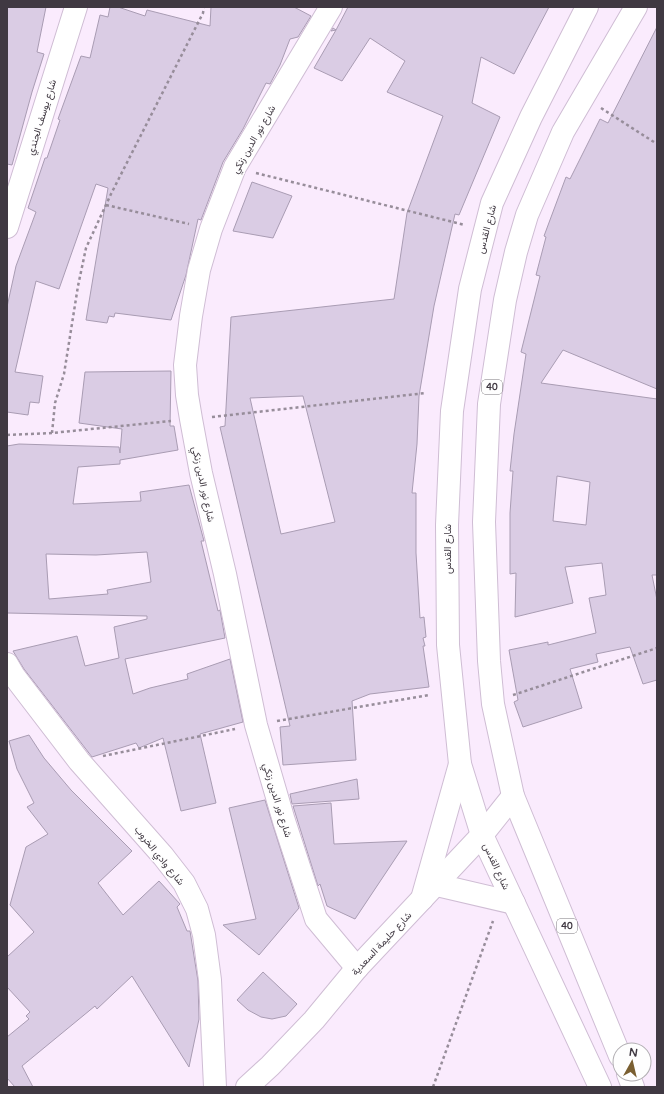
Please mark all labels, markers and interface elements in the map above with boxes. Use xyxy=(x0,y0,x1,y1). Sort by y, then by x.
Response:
street label: شارع يوسف الجندي xyxy=(25,78,61,157)
street label: شارع نور الدين زنكي xyxy=(229,103,280,177)
street label: شارع القدس xyxy=(475,203,499,255)
road number: 40 xyxy=(482,380,502,394)
street label: شارع نور الدين زنكي xyxy=(187,445,217,524)
street label: شارع القدس xyxy=(442,524,454,574)
street label: شارع نور الدين زنكي xyxy=(258,762,294,840)
street label: شارع وادي الخروب xyxy=(130,824,187,889)
street label: شارع القدس xyxy=(480,841,512,892)
street label: شارع حليمة السعدية xyxy=(349,909,414,978)
road number: 40 xyxy=(557,919,577,933)
north arrow xyxy=(612,1042,652,1082)
text: N xyxy=(628,1046,639,1060)

